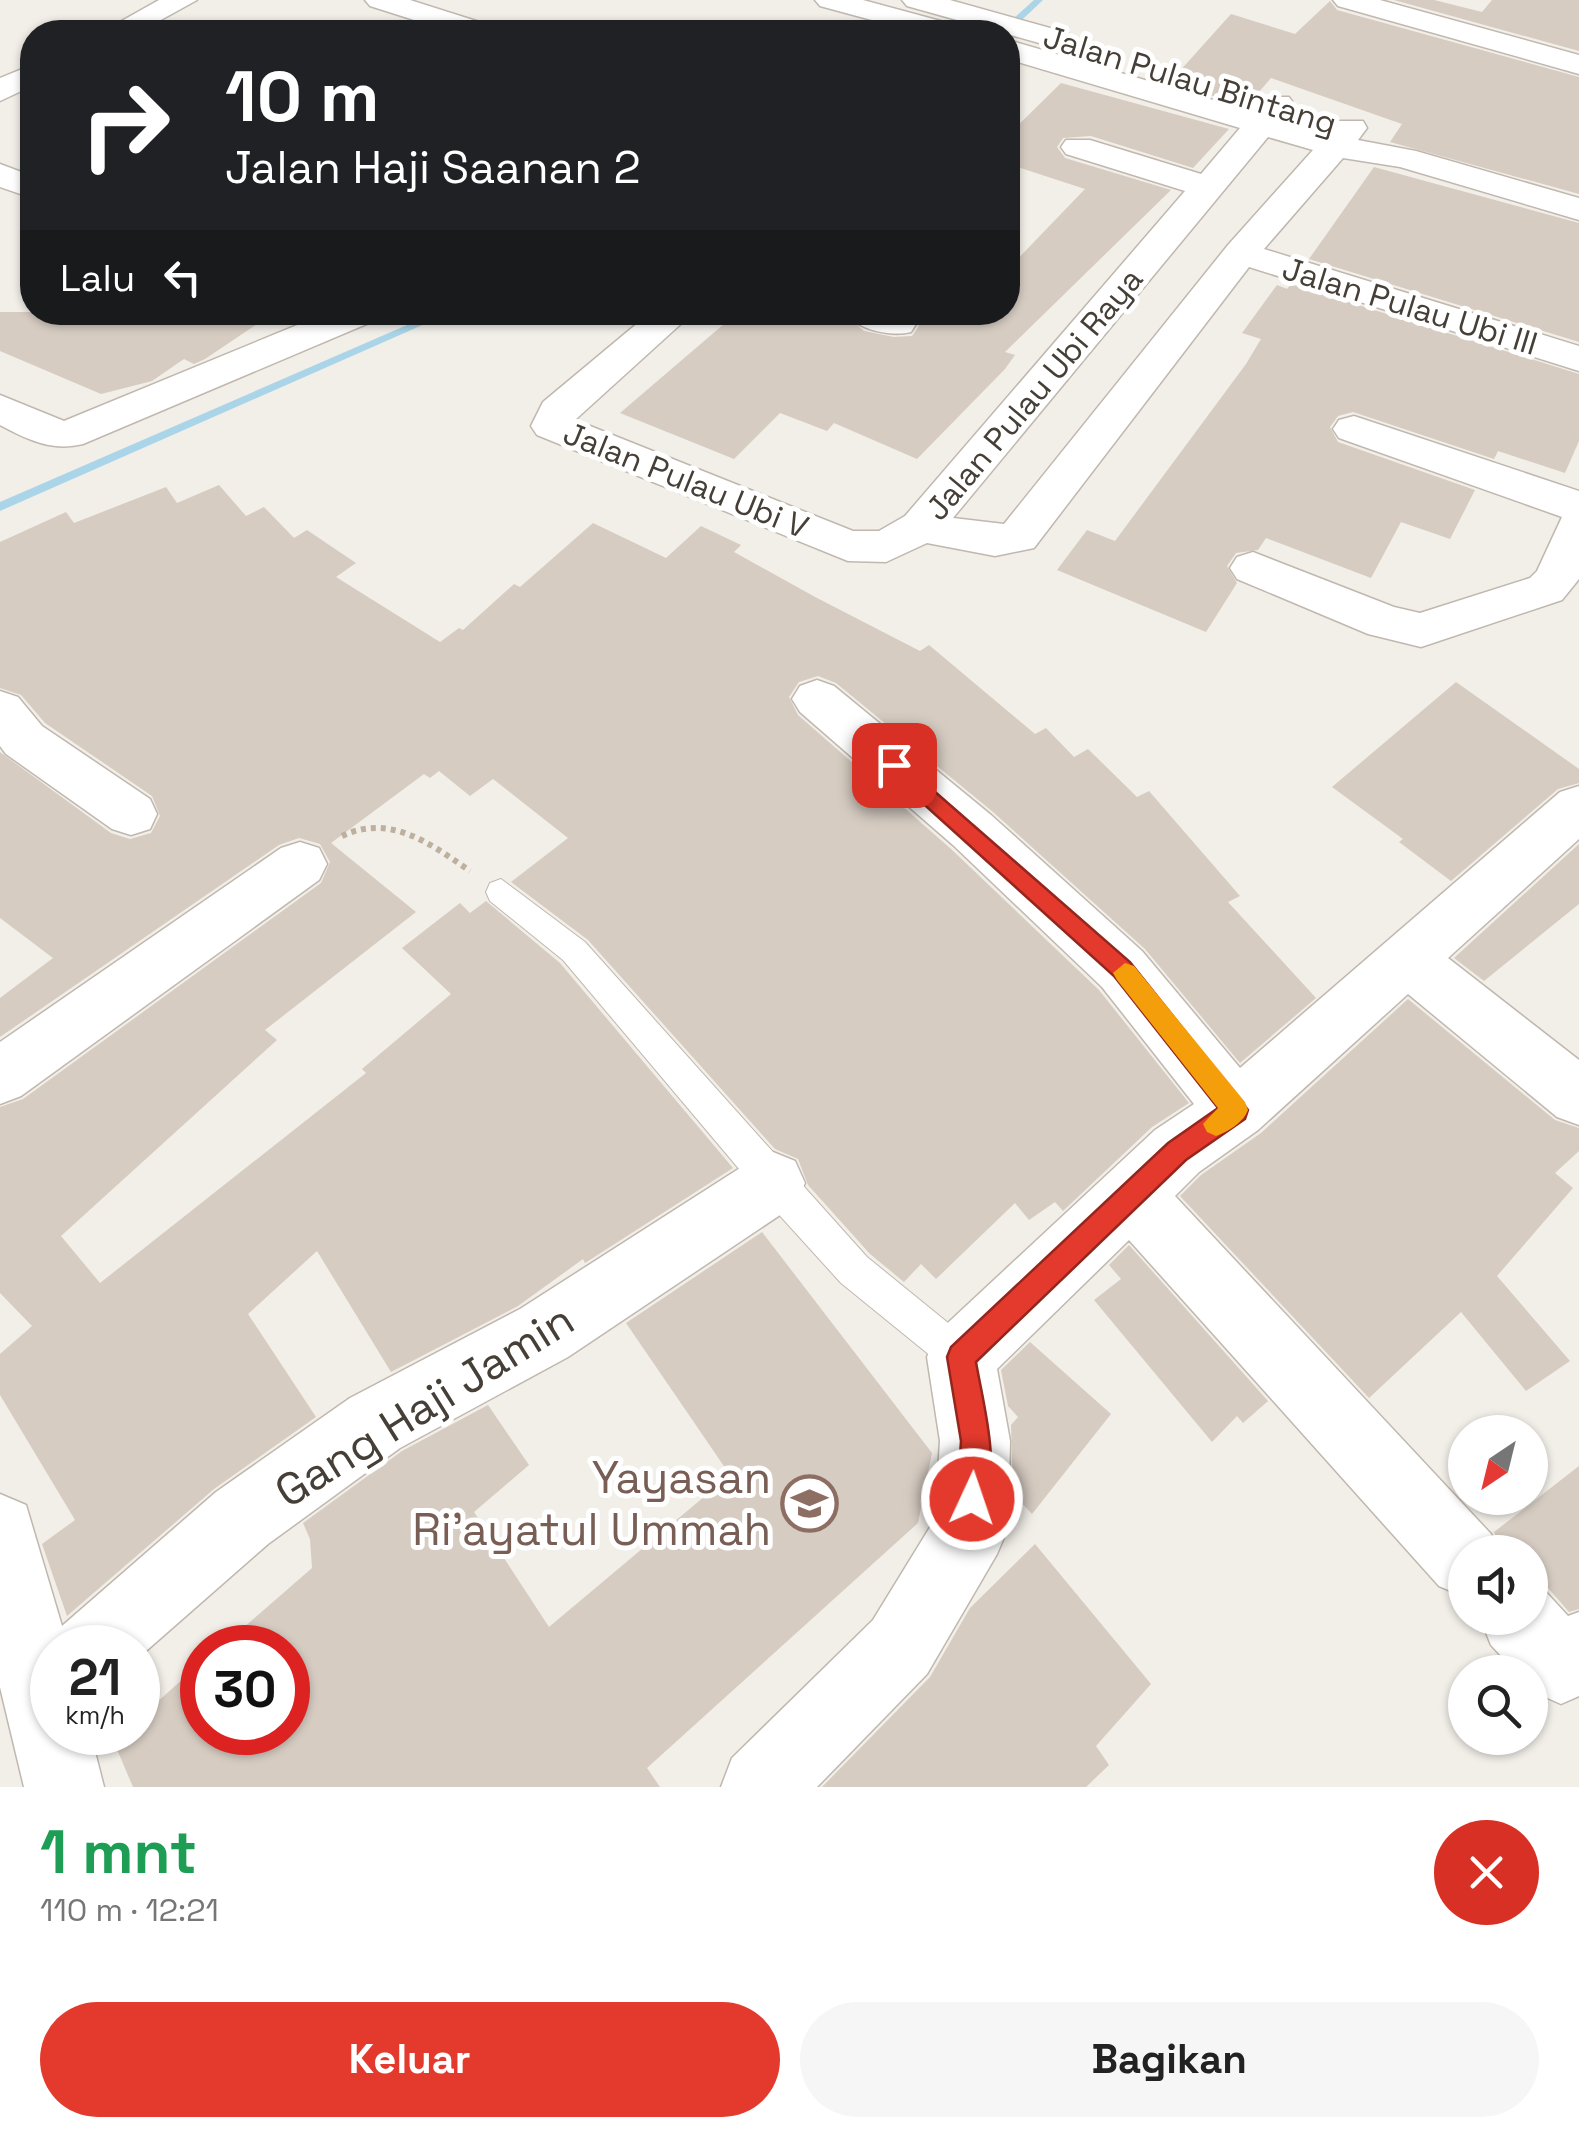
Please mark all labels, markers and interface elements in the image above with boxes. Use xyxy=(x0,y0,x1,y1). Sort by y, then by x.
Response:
street label: Jalan Pulau Bintang xyxy=(1039,16,1341,144)
text: 10 m xyxy=(225,52,380,141)
icon: right xyxy=(60,60,190,190)
text: Jalan Haji Saanan 2 xyxy=(225,139,641,196)
street label: Jalan Pulau Ubi III xyxy=(1278,248,1542,364)
icon: left xyxy=(155,250,210,305)
text: Lalu xyxy=(60,254,135,302)
street label: Jalan Pulau Ubi Raya xyxy=(917,260,1151,528)
street label: Jalan Pulau Ubi V xyxy=(558,413,814,547)
pin xyxy=(852,723,937,808)
icon: arrive xyxy=(867,738,922,793)
street label: Gang Haji Jamin xyxy=(264,1291,584,1520)
north arrow xyxy=(1448,1415,1548,1515)
map controls xyxy=(1448,1415,1548,1755)
position arrow xyxy=(920,1447,1024,1551)
place label: Yayasan Ri'ayatul Ummah xyxy=(412,1449,771,1558)
school or university icon: Yayasan Ri'ayatul Ummah xyxy=(780,1473,840,1533)
button: sound xyxy=(1448,1535,1548,1635)
speed limit sign: 30 xyxy=(180,1625,310,1755)
text: 21 xyxy=(69,1646,121,1710)
button: search xyxy=(1448,1655,1548,1755)
text: km/h xyxy=(65,1699,125,1731)
text: 1 mnt xyxy=(40,1814,197,1891)
button: close xyxy=(1434,1820,1539,1925)
text: 110 m · 12:21 xyxy=(40,1890,219,1930)
button: Keluar xyxy=(40,2002,780,2117)
button: Bagikan xyxy=(800,2002,1539,2117)

